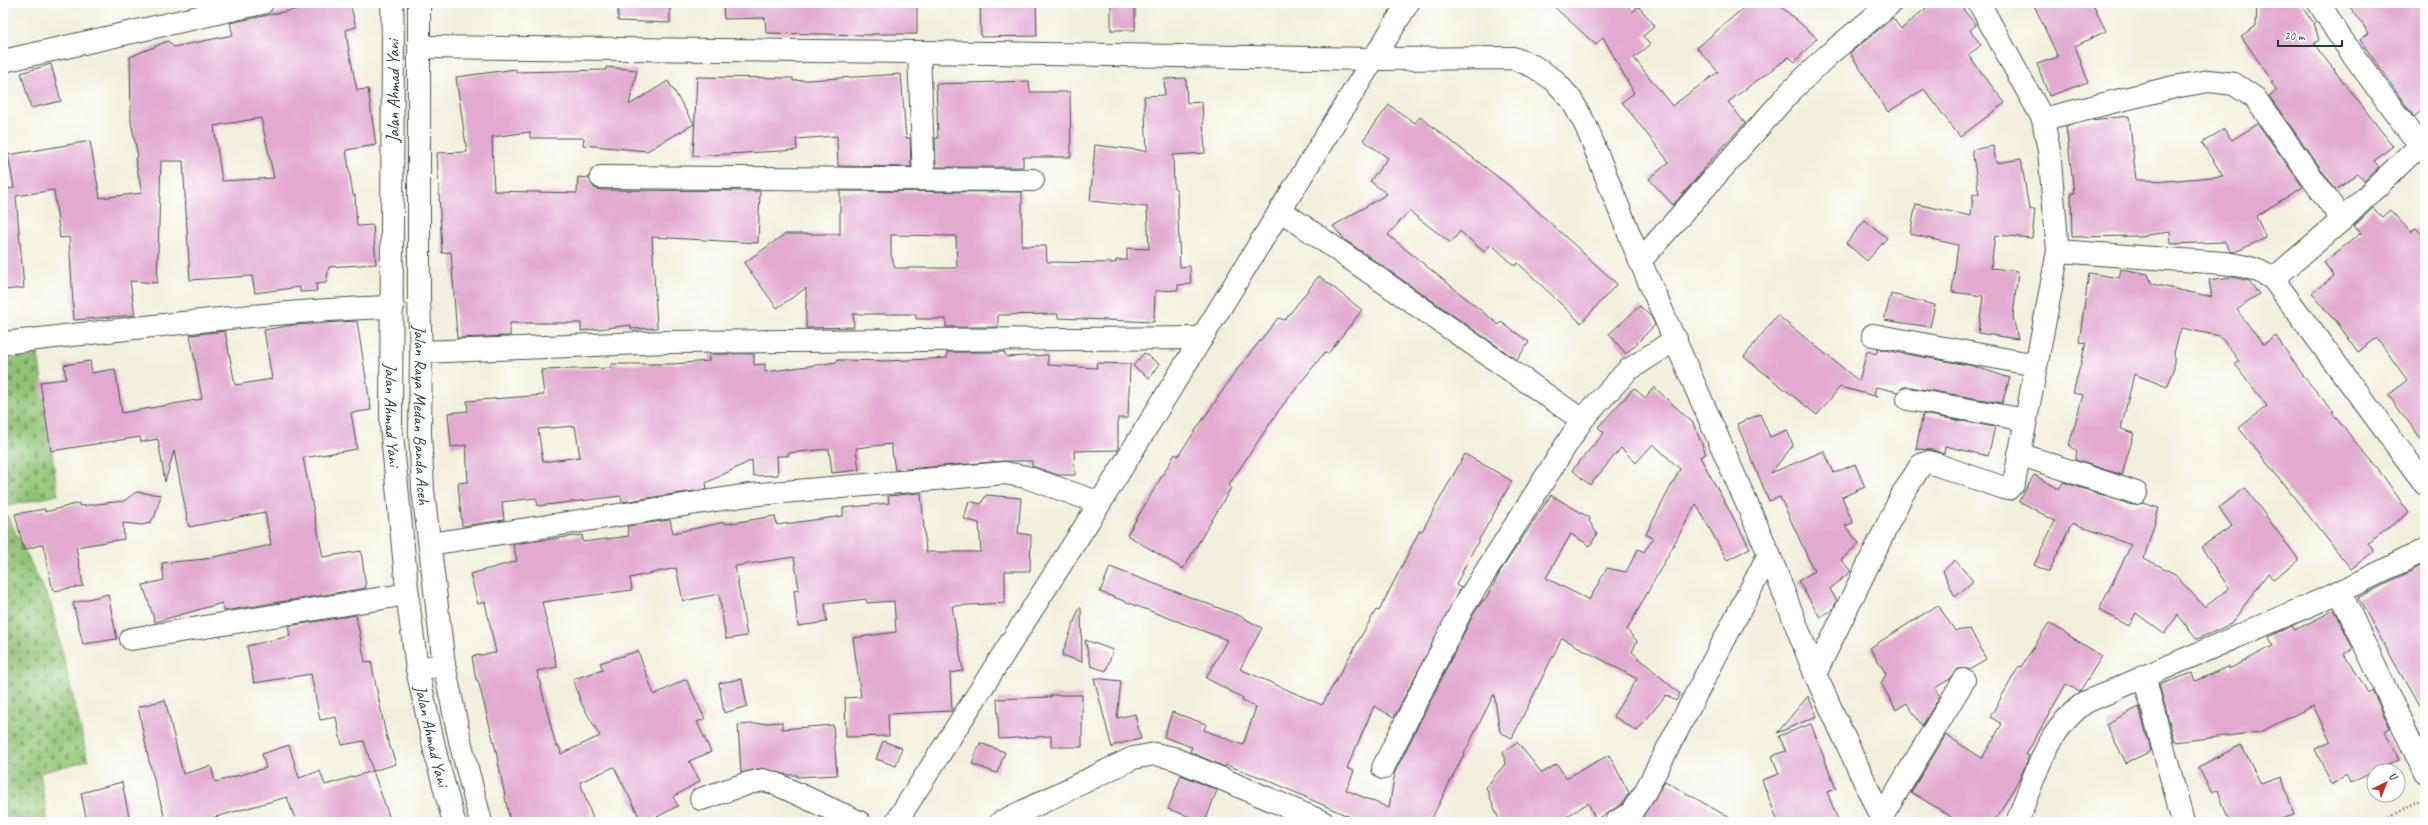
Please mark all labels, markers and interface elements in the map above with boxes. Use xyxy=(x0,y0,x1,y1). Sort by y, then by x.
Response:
scale bar xyxy=(2278,22,2342,48)
text: 20 m xyxy=(2284,28,2306,44)
street label: Jalan Ahmad Yani xyxy=(383,38,404,144)
street label: Jalan Raya Medan Banda Aceh xyxy=(409,324,435,506)
street label: Jalan Ahmad Yani xyxy=(380,362,406,469)
street label: Jalan Ahmad Yani xyxy=(410,682,455,791)
north arrow xyxy=(2366,763,2406,803)
text: U xyxy=(2386,769,2402,784)

